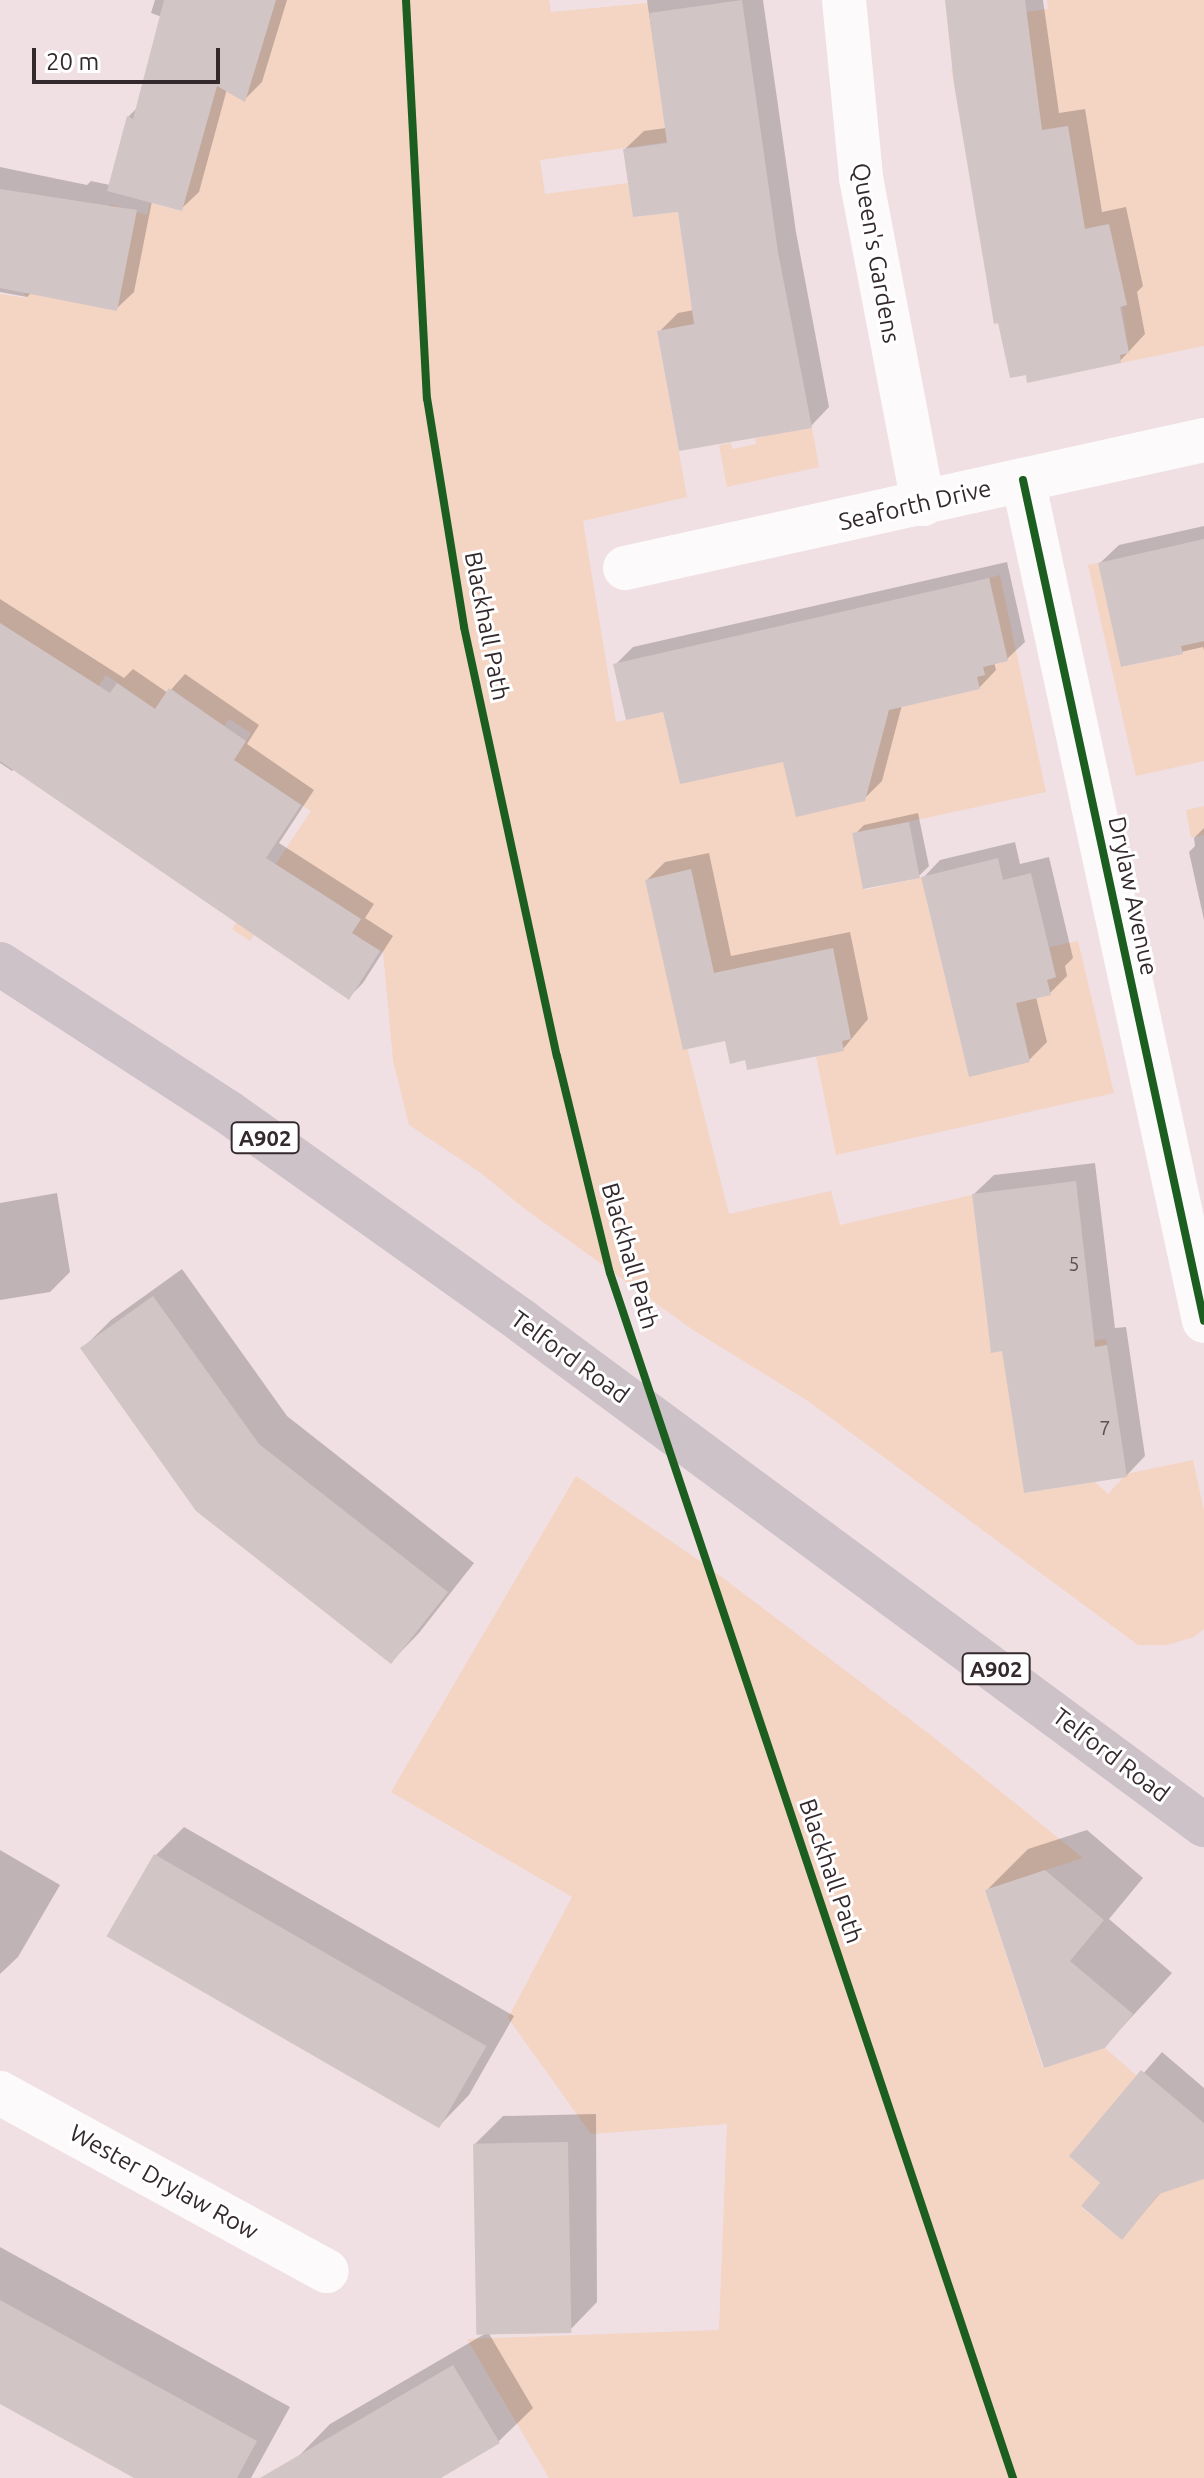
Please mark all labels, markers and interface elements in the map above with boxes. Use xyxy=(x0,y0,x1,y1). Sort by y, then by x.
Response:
scale bar xyxy=(36,32,224,82)
text: 20 m xyxy=(46,48,99,75)
street label: Queen's Gardens xyxy=(846,161,906,345)
street label: Seaforth Drive xyxy=(836,473,994,537)
street label: Blackhall Path xyxy=(458,549,516,703)
street label: Drylaw Avenue xyxy=(1102,814,1164,978)
road number: A902 xyxy=(229,1120,301,1156)
street label: Blackhall Path xyxy=(595,1179,665,1333)
house number: 5 xyxy=(1068,1251,1080,1275)
street label: Telford Road xyxy=(505,1305,635,1409)
house number: 7 xyxy=(1099,1415,1111,1439)
road number: A902 xyxy=(960,1651,1032,1687)
street label: Telford Road xyxy=(1047,1702,1175,1808)
street label: Blackhall Path xyxy=(793,1795,869,1947)
street label: Wester Drylaw Row xyxy=(65,2118,263,2246)

